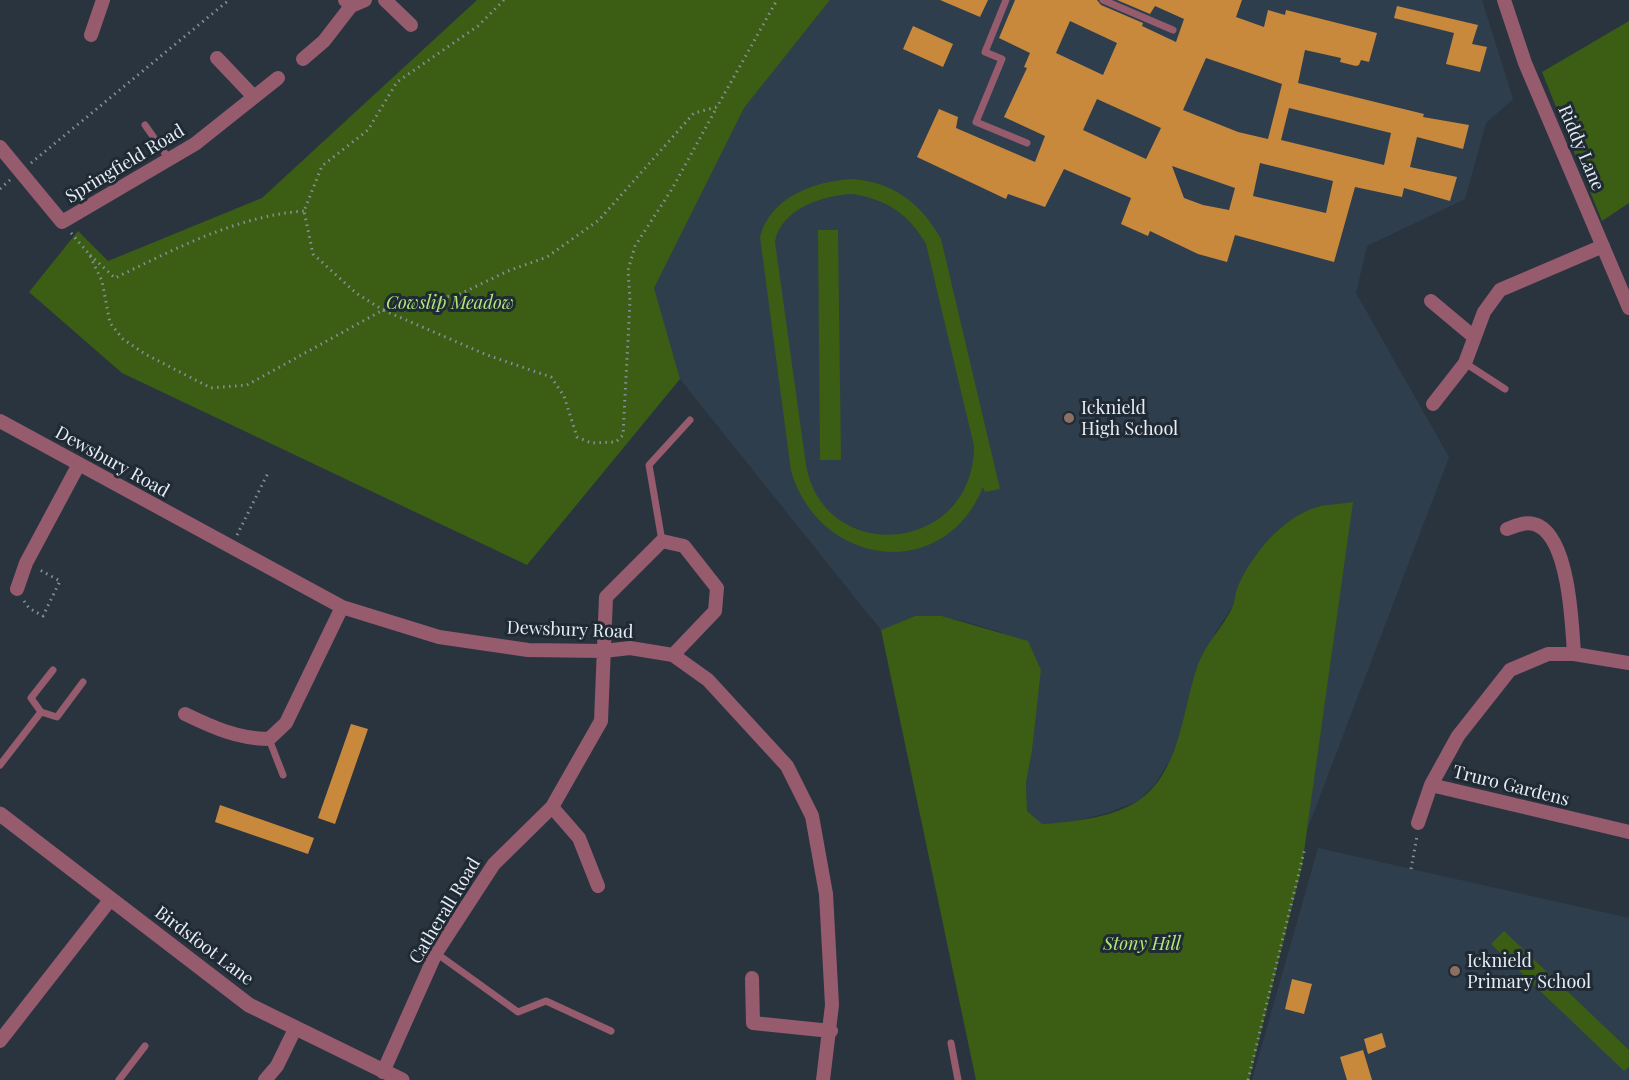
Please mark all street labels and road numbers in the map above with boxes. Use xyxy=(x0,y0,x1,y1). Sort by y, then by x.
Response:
street label: Riddy Lane xyxy=(1553,102,1609,194)
street label: Springfield Road xyxy=(62,120,188,208)
street label: Dewsbury Road xyxy=(51,422,173,502)
street label: Dewsbury Road xyxy=(506,617,634,643)
street label: Truro Gardens xyxy=(1451,761,1571,811)
street label: Catherall Road xyxy=(405,854,485,968)
street label: Birdsfoot Lane xyxy=(150,902,258,990)

